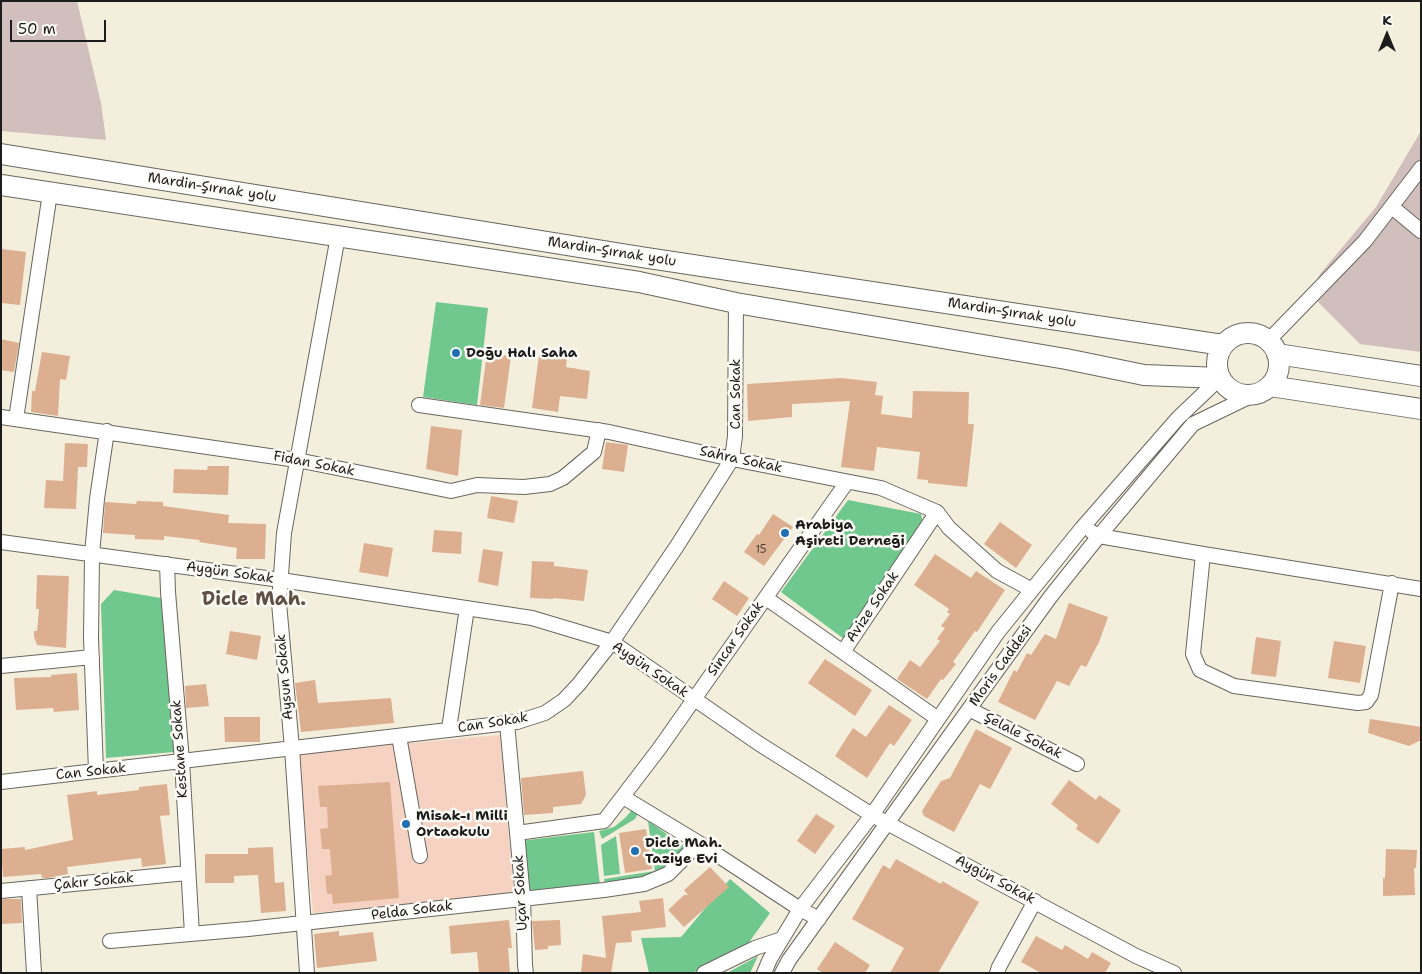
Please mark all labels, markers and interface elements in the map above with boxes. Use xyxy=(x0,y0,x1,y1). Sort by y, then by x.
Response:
scale bar xyxy=(12,10,109,42)
north arrow xyxy=(1362,10,1412,60)
text: K xyxy=(1382,11,1392,29)
text: 50 m xyxy=(18,19,56,39)
street label: Mardin-Şırnak yolu xyxy=(147,170,277,206)
street label: Mardin-Şırnak yolu xyxy=(547,234,677,270)
street label: Mardin-Şırnak yolu xyxy=(947,295,1077,331)
place label: Doğu Halı Saha xyxy=(466,345,577,361)
marker: Doğu Halı Saha xyxy=(450,347,462,359)
street label: Can Sokak xyxy=(728,359,744,429)
street label: Sahra Sokak xyxy=(698,443,784,477)
street label: Fidan Sokak xyxy=(272,448,356,480)
place label: Arabiya Aşireti Derneği xyxy=(795,517,905,550)
marker: Arabiya Aşireti Derneği xyxy=(779,527,791,539)
house number: 15 xyxy=(755,543,767,557)
street label: Aygün Sokak xyxy=(185,559,275,587)
street label: Avize Sokak xyxy=(843,568,903,646)
district label: Dicle Mah. xyxy=(202,589,306,611)
street label: Sincar Sokak xyxy=(704,599,768,679)
street label: Moris Caddesi xyxy=(966,622,1036,710)
street label: Aysun Sokak xyxy=(273,633,297,721)
street label: Aygün Sokak xyxy=(609,638,691,702)
street label: Kestane Sokak xyxy=(168,699,192,799)
street label: Can Sokak xyxy=(457,709,529,737)
street label: Şelale Sokak xyxy=(981,709,1065,763)
street label: Can Sokak xyxy=(55,760,127,784)
place label: Misak-ı Milli Ortaokulu xyxy=(416,808,508,840)
marker: Misak-ı Milli Ortaokulu xyxy=(400,818,412,830)
place label: Dicle Mah. Taziye Evi xyxy=(645,835,722,868)
marker: Dicle Mah. Taziye Evi xyxy=(629,845,641,857)
street label: Aygün Sokak xyxy=(952,852,1038,908)
street label: Uçar Sokak xyxy=(511,854,531,932)
street label: Çakır Sokak xyxy=(53,870,135,894)
street label: Pelda Sokak xyxy=(370,898,454,924)

